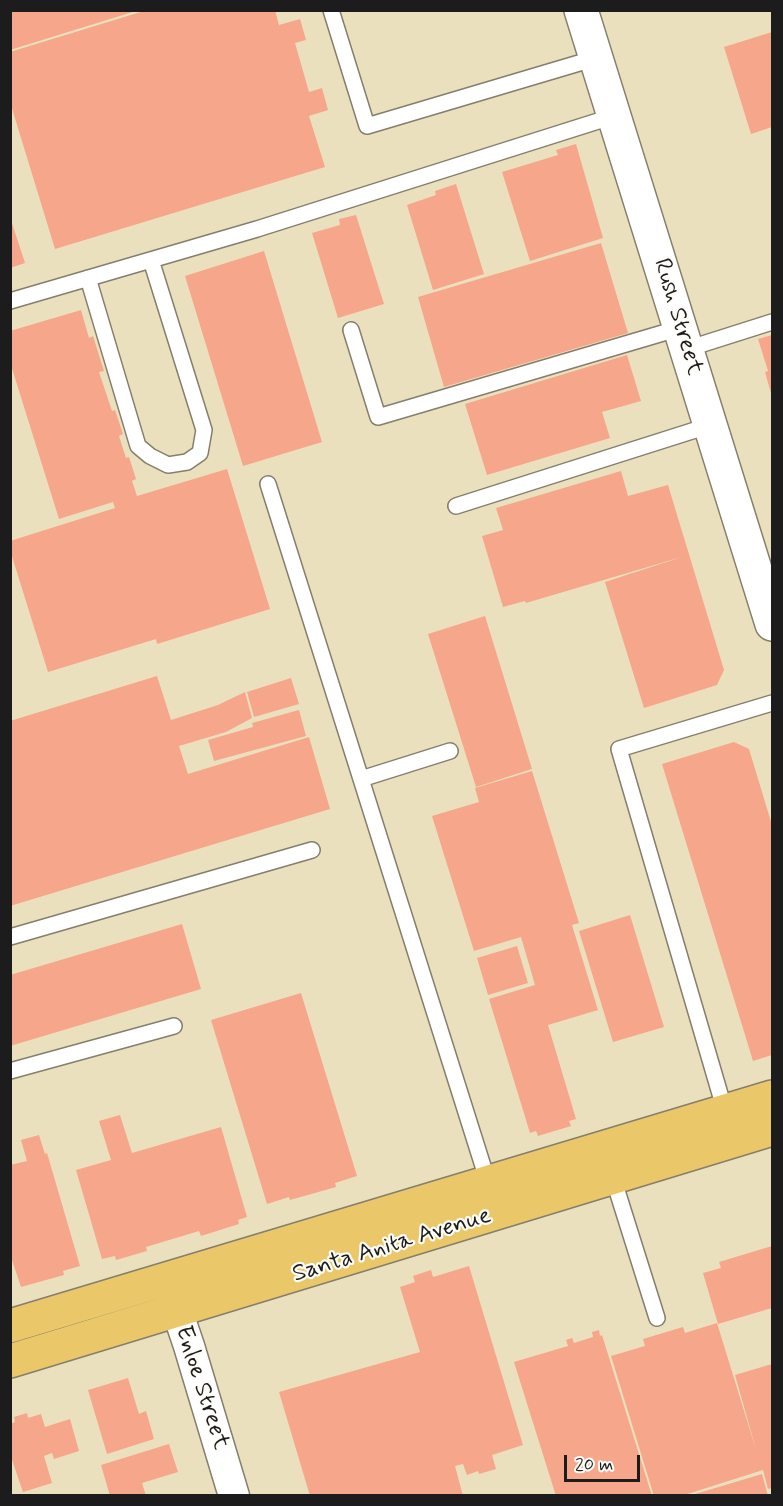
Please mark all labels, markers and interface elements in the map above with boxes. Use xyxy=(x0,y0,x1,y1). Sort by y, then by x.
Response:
street label: Rush Street xyxy=(646,255,708,379)
street label: Santa Anita Avenue xyxy=(289,1202,495,1290)
street label: Enloe Street xyxy=(167,1323,235,1453)
scale bar xyxy=(567,1443,644,1481)
text: 20 m xyxy=(575,1453,613,1477)

